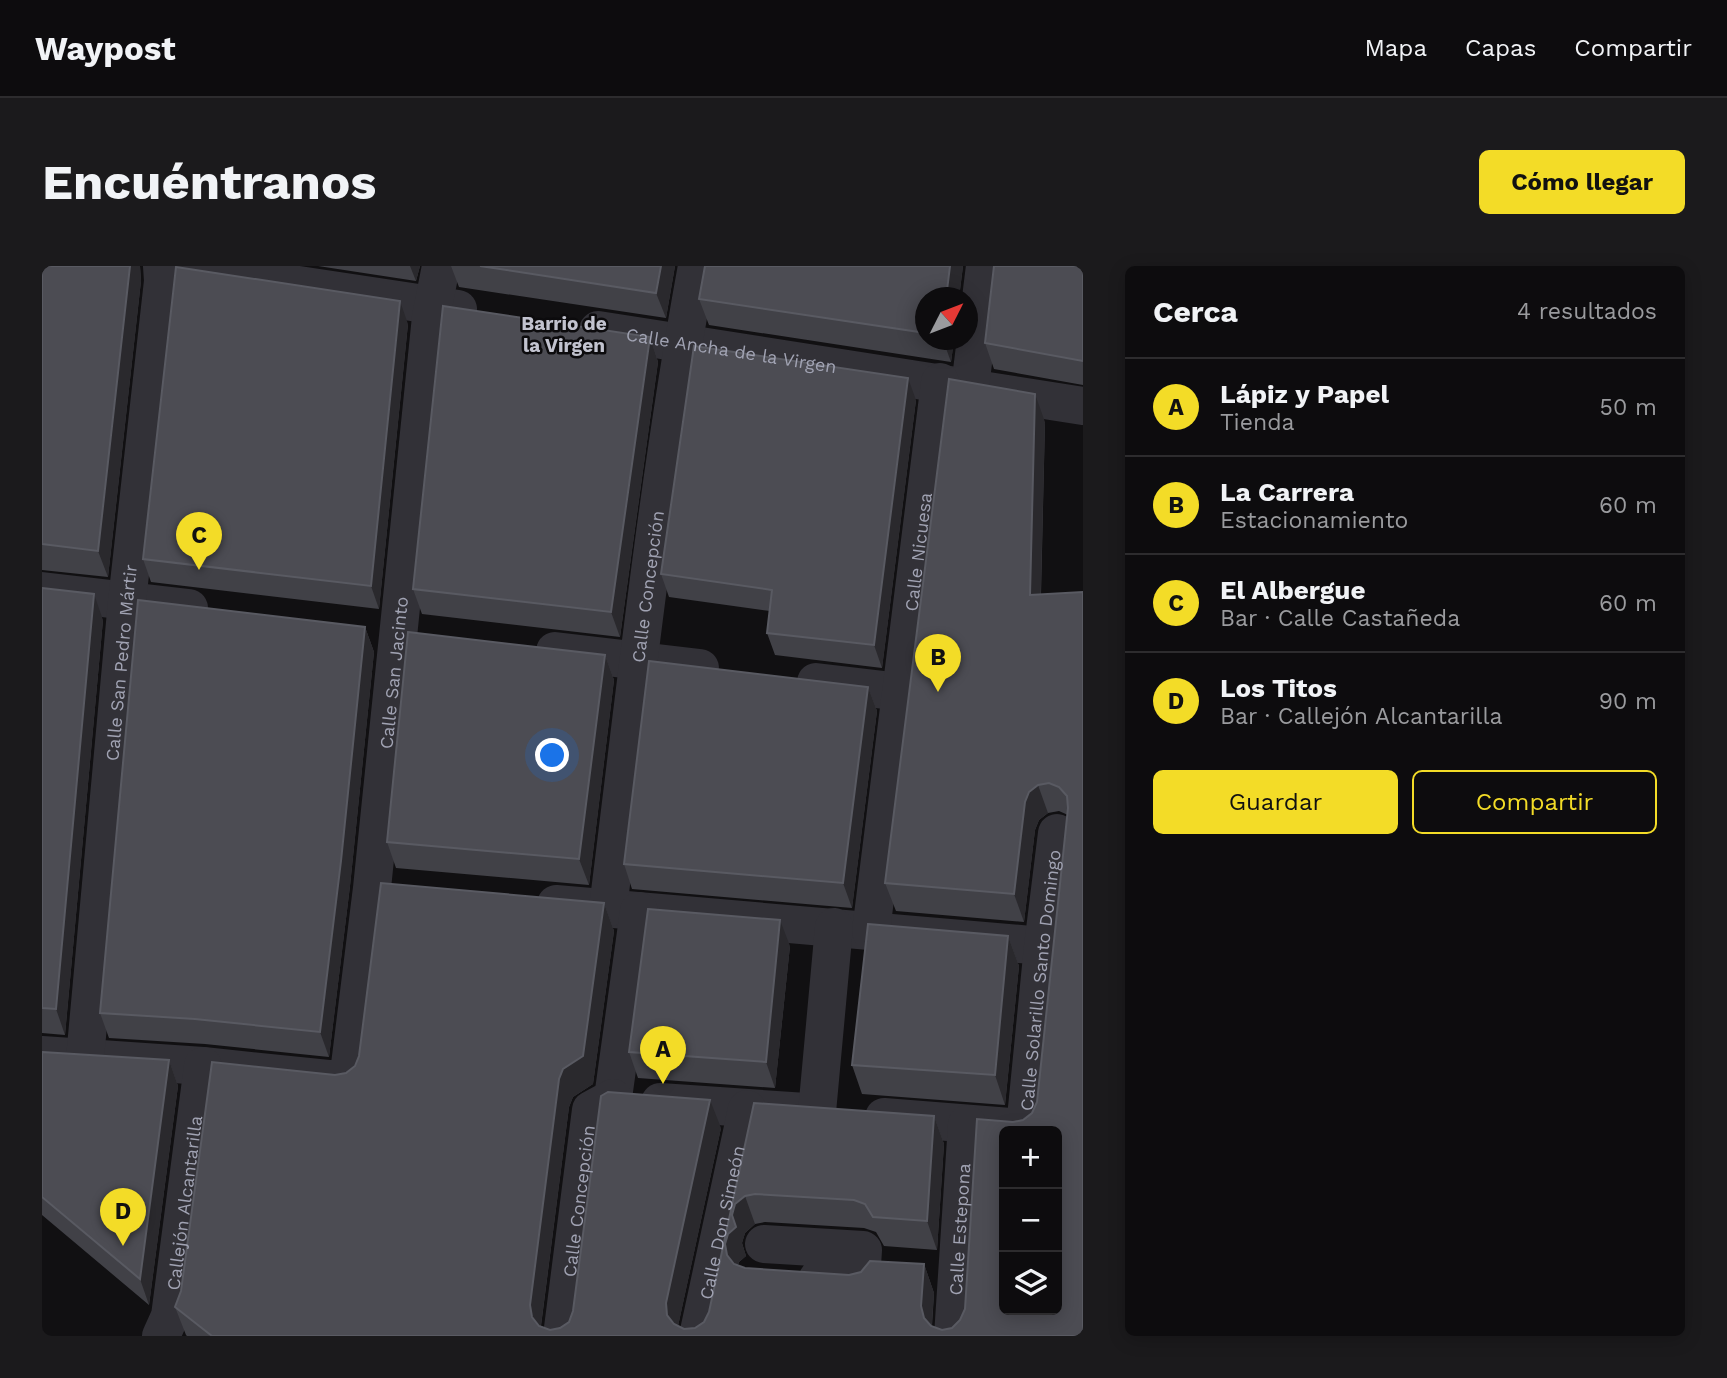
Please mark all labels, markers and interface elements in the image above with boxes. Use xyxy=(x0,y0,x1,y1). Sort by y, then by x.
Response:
text: Waypost xyxy=(35,29,176,68)
text: Mapa xyxy=(1364,34,1427,62)
text: Capas xyxy=(1465,34,1536,62)
text: Compartir xyxy=(1574,34,1692,62)
button: Cómo llegar xyxy=(1479,150,1685,214)
text: Encuéntranos xyxy=(42,153,376,211)
north arrow xyxy=(915,287,978,350)
text: Cerca xyxy=(1153,294,1238,329)
text: 4 resultados xyxy=(1517,298,1657,325)
district label: Barrio de la Virgen xyxy=(521,312,607,357)
street label: Calle Ancha de la Virgen xyxy=(625,324,838,377)
text: Lápiz y Papel xyxy=(1220,379,1389,409)
text: A xyxy=(1168,394,1184,421)
text: 50 m xyxy=(1600,394,1657,421)
text: Tienda xyxy=(1220,409,1295,436)
text: La Carrera xyxy=(1220,477,1354,507)
street label: Calle Nicuesa xyxy=(900,491,936,612)
text: B xyxy=(1168,492,1184,519)
text: 60 m xyxy=(1599,492,1657,519)
text: Estacionamiento xyxy=(1220,507,1408,534)
street label: Calle Concepción xyxy=(627,509,668,664)
pin: C xyxy=(176,512,222,570)
street label: Calle San Pedro Mártir xyxy=(101,563,141,762)
text: El Albergue xyxy=(1220,575,1366,605)
text: C xyxy=(1168,590,1184,617)
text: 60 m xyxy=(1599,590,1657,617)
street label: Calle San Jacinto xyxy=(375,596,412,750)
text: Bar · Calle Castañeda xyxy=(1220,605,1460,632)
pin: B xyxy=(915,634,961,692)
text: Los Titos xyxy=(1220,673,1337,703)
text: D xyxy=(1168,688,1184,715)
text: 90 m xyxy=(1599,688,1657,715)
text: Bar · Callejón Alcantarilla xyxy=(1220,703,1502,730)
your location xyxy=(535,738,569,772)
button: Guardar xyxy=(1153,770,1398,834)
button: Compartir xyxy=(1412,770,1657,834)
street label: Calle Solarillo Santo Domingo xyxy=(1016,848,1065,1112)
pin: A xyxy=(640,1026,686,1084)
street label: Callejón Alcantarilla xyxy=(163,1114,206,1291)
street label: Calle Concepción xyxy=(559,1124,599,1278)
map controls xyxy=(999,1126,1062,1315)
button: + xyxy=(999,1126,1062,1189)
street label: Calle Don Simeón xyxy=(695,1144,749,1301)
street label: Calle Estepona xyxy=(945,1162,974,1296)
pin: D xyxy=(100,1188,146,1246)
button: − xyxy=(999,1189,1062,1252)
button: layers xyxy=(999,1252,1062,1315)

